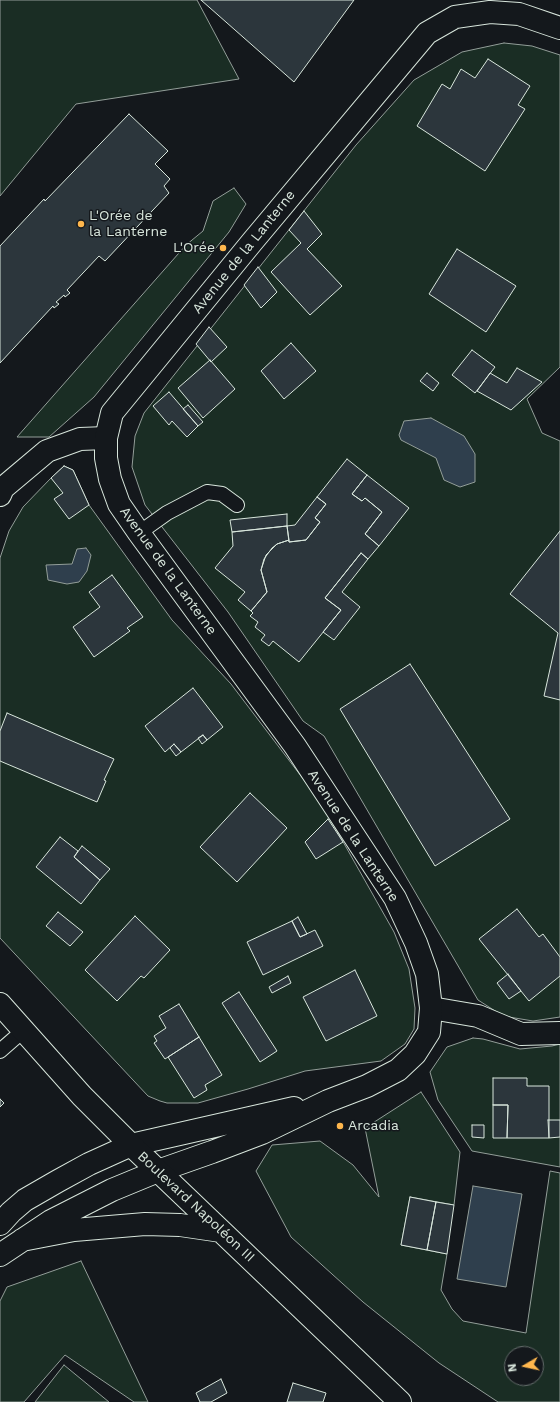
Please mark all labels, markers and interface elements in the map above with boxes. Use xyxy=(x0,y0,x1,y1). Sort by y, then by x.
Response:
street label: Avenue de la Lanterne xyxy=(189,187,299,317)
place label: L'Orée de la Lanterne xyxy=(89,208,167,240)
marker: L'Orée de la Lanterne xyxy=(76,219,86,229)
place label: L'Orée xyxy=(173,240,215,256)
marker: L'Orée xyxy=(218,243,228,253)
street label: Avenue de la Lanterne xyxy=(116,504,220,638)
street label: Avenue de la Lanterne xyxy=(304,767,402,905)
place label: Arcadia xyxy=(348,1118,399,1134)
marker: Arcadia xyxy=(335,1121,345,1131)
street label: Boulevard Napoléon III xyxy=(134,1148,258,1266)
north arrow xyxy=(504,1346,544,1386)
text: N xyxy=(506,1363,520,1373)

